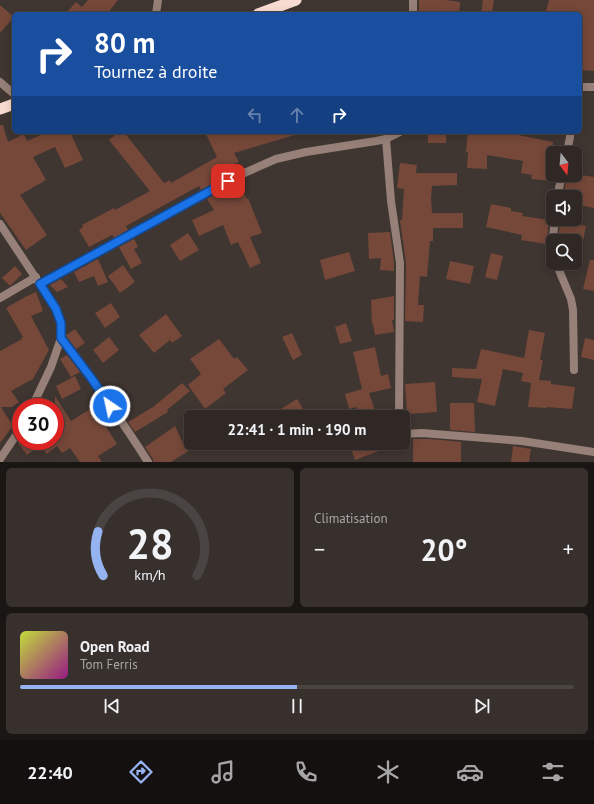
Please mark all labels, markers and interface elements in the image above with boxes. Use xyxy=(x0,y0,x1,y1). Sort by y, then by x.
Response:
text: 80 m xyxy=(94,24,155,61)
icon: right xyxy=(28,28,80,80)
text: Tournez à droite xyxy=(94,60,217,83)
icon: left xyxy=(244,104,266,126)
icon: ahead xyxy=(286,104,308,126)
icon: right xyxy=(328,104,350,126)
north arrow xyxy=(546,146,582,182)
map controls xyxy=(546,146,582,270)
pin xyxy=(211,164,245,198)
icon: arrive xyxy=(217,170,239,192)
button: sound xyxy=(546,190,582,226)
button: search xyxy=(546,234,582,270)
position arrow xyxy=(89,385,131,427)
speed limit sign: 30 xyxy=(12,398,64,450)
text: 22:41 · 1 min · 190 m xyxy=(228,420,366,439)
text: Climatisation xyxy=(314,510,388,527)
text: 28 xyxy=(126,516,174,569)
text: 20° xyxy=(420,530,468,569)
text: − xyxy=(314,535,325,563)
text: + xyxy=(563,535,574,563)
text: km/h xyxy=(134,564,166,583)
text: Open Road xyxy=(80,637,150,656)
text: Tom Ferris xyxy=(80,656,138,673)
icon: previous xyxy=(101,695,123,717)
icon: pause xyxy=(286,695,308,717)
icon: next xyxy=(471,695,493,717)
icon: directions xyxy=(127,758,155,786)
icon: music xyxy=(209,758,237,786)
icon: phone xyxy=(292,758,320,786)
icon: climate xyxy=(374,758,402,786)
icon: car xyxy=(456,758,484,786)
icon: filters xyxy=(539,758,567,786)
text: 22:40 xyxy=(27,761,73,784)

